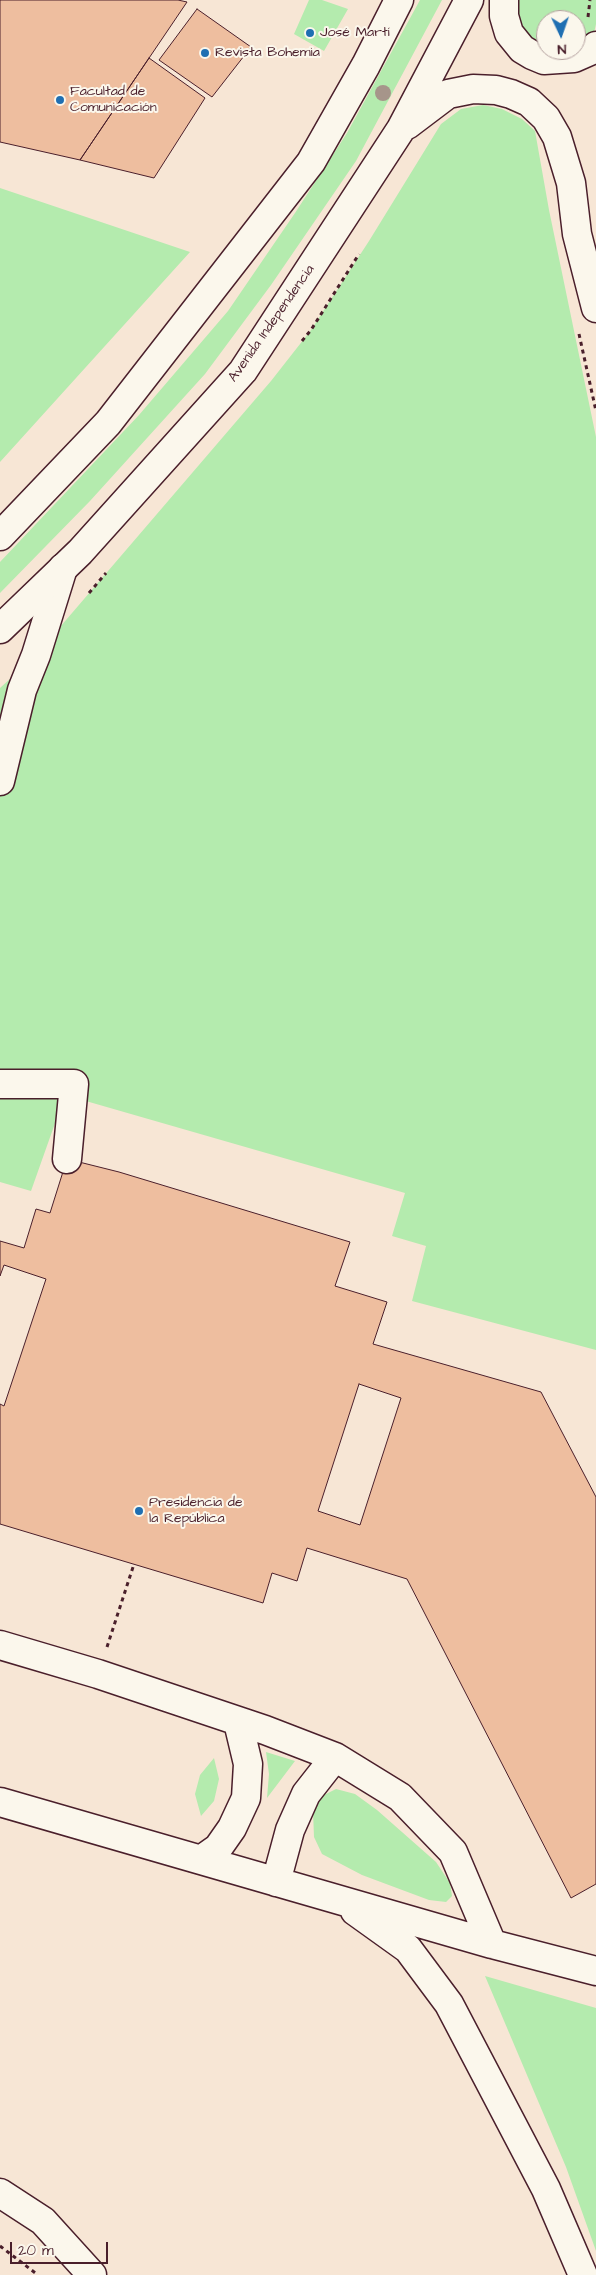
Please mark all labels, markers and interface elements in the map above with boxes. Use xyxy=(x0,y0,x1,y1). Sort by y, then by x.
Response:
north arrow xyxy=(536,10,586,60)
place label: José Martí xyxy=(320,25,390,41)
marker: José Martí xyxy=(304,27,316,39)
text: N xyxy=(557,39,567,59)
place label: Revista Bohemia xyxy=(215,45,320,61)
marker: Revista Bohemia xyxy=(199,47,211,59)
place label: Facultad de Comunicación xyxy=(70,84,157,116)
marker: Facultad de Comunicación xyxy=(54,94,66,106)
street label: Avenida Independencia xyxy=(225,262,319,386)
place label: Presidencia de la República xyxy=(149,1495,243,1528)
marker: Presidencia de la República xyxy=(133,1505,145,1517)
scale bar xyxy=(12,2232,110,2264)
text: 20 m xyxy=(18,2240,54,2261)

